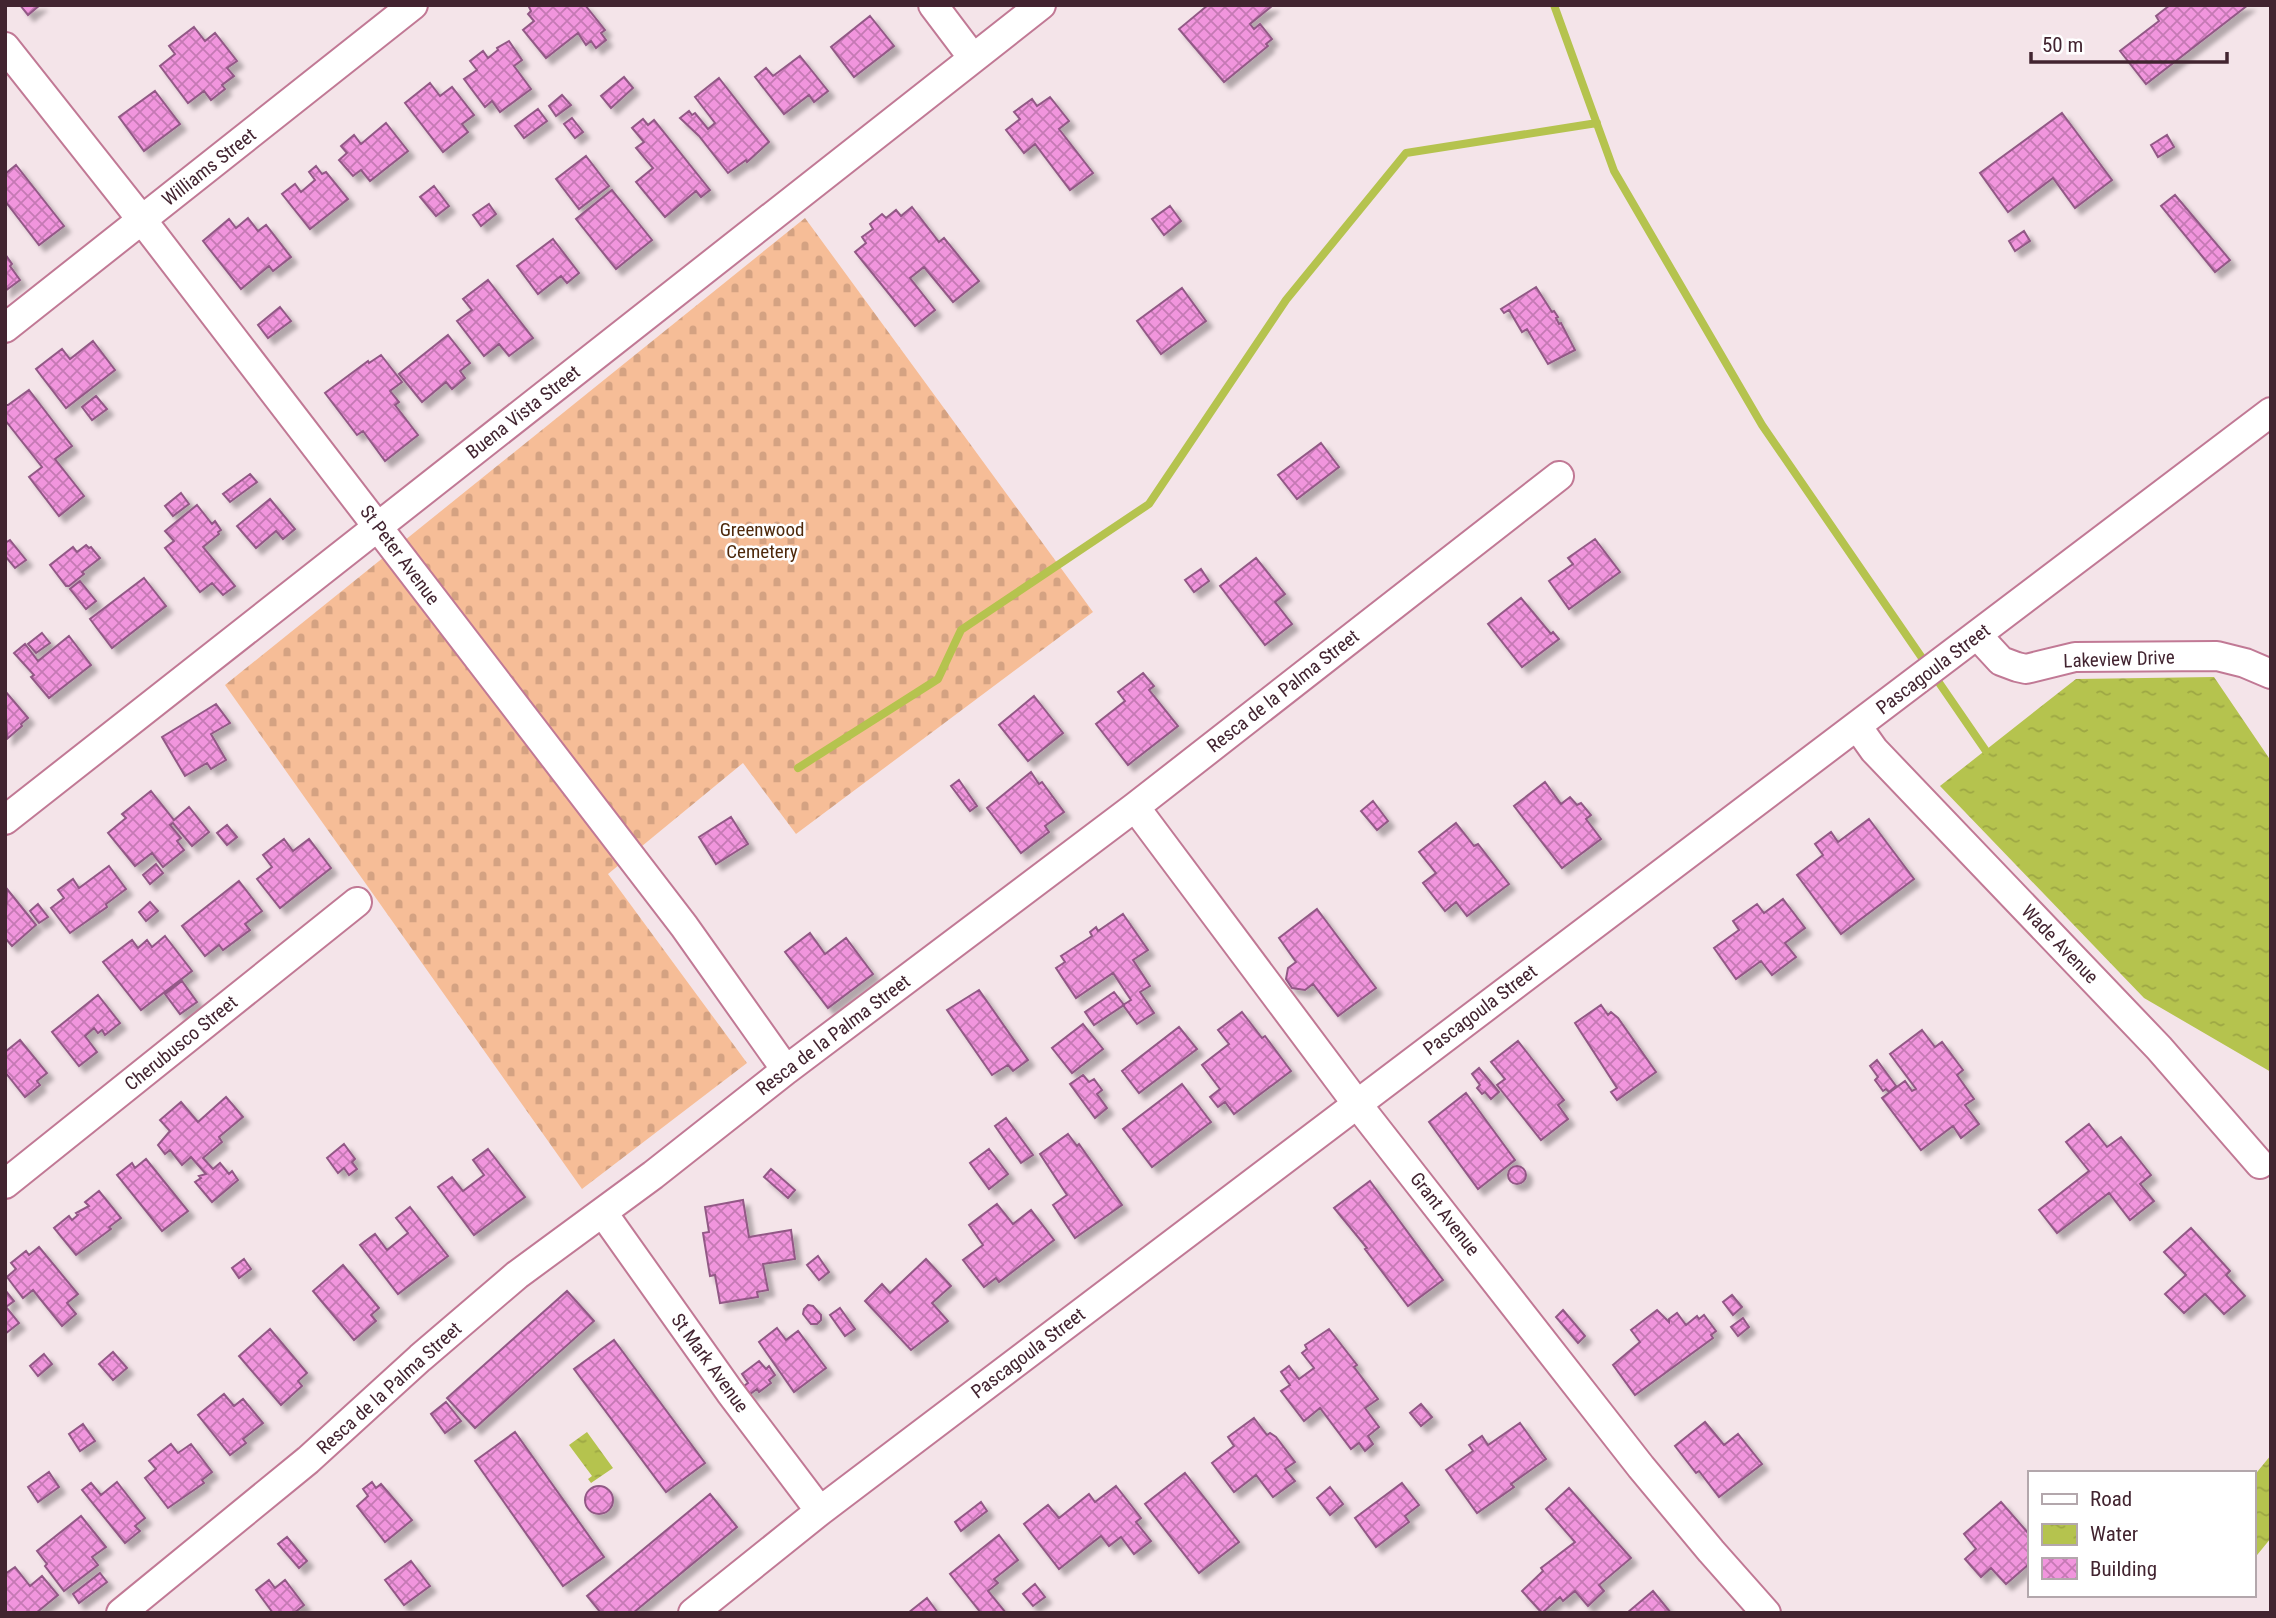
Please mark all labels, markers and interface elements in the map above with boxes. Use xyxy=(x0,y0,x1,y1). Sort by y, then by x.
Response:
scale bar xyxy=(2031,21,2227,65)
text: 50 m xyxy=(2042,33,2083,57)
street label: Williams Street xyxy=(157,123,261,211)
street label: Buena Vista Street xyxy=(461,360,585,464)
street label: St Peter Avenue xyxy=(355,501,445,609)
park label: Greenwood Cemetery xyxy=(720,518,804,563)
street label: Pascagoula Street xyxy=(1872,619,1994,719)
street label: Resca de la Palma Street xyxy=(1202,624,1364,758)
street label: Lakeview Drive xyxy=(2063,646,2175,672)
street label: Wade Avenue xyxy=(2017,900,2103,988)
street label: Pascagoula Street xyxy=(1419,960,1541,1060)
street label: Resca de la Palma Street xyxy=(752,970,914,1100)
street label: Cherubusco Street xyxy=(120,991,242,1095)
street label: Grant Avenue xyxy=(1405,1168,1485,1260)
street label: Pascagoula Street xyxy=(967,1303,1089,1403)
street label: St Mark Avenue xyxy=(666,1309,754,1417)
street label: Resca de la Palma Street xyxy=(312,1317,466,1459)
legend xyxy=(2028,1471,2255,1597)
text: Road xyxy=(2090,1487,2132,1511)
text: Water xyxy=(2090,1522,2138,1546)
text: Building xyxy=(2090,1557,2157,1581)

